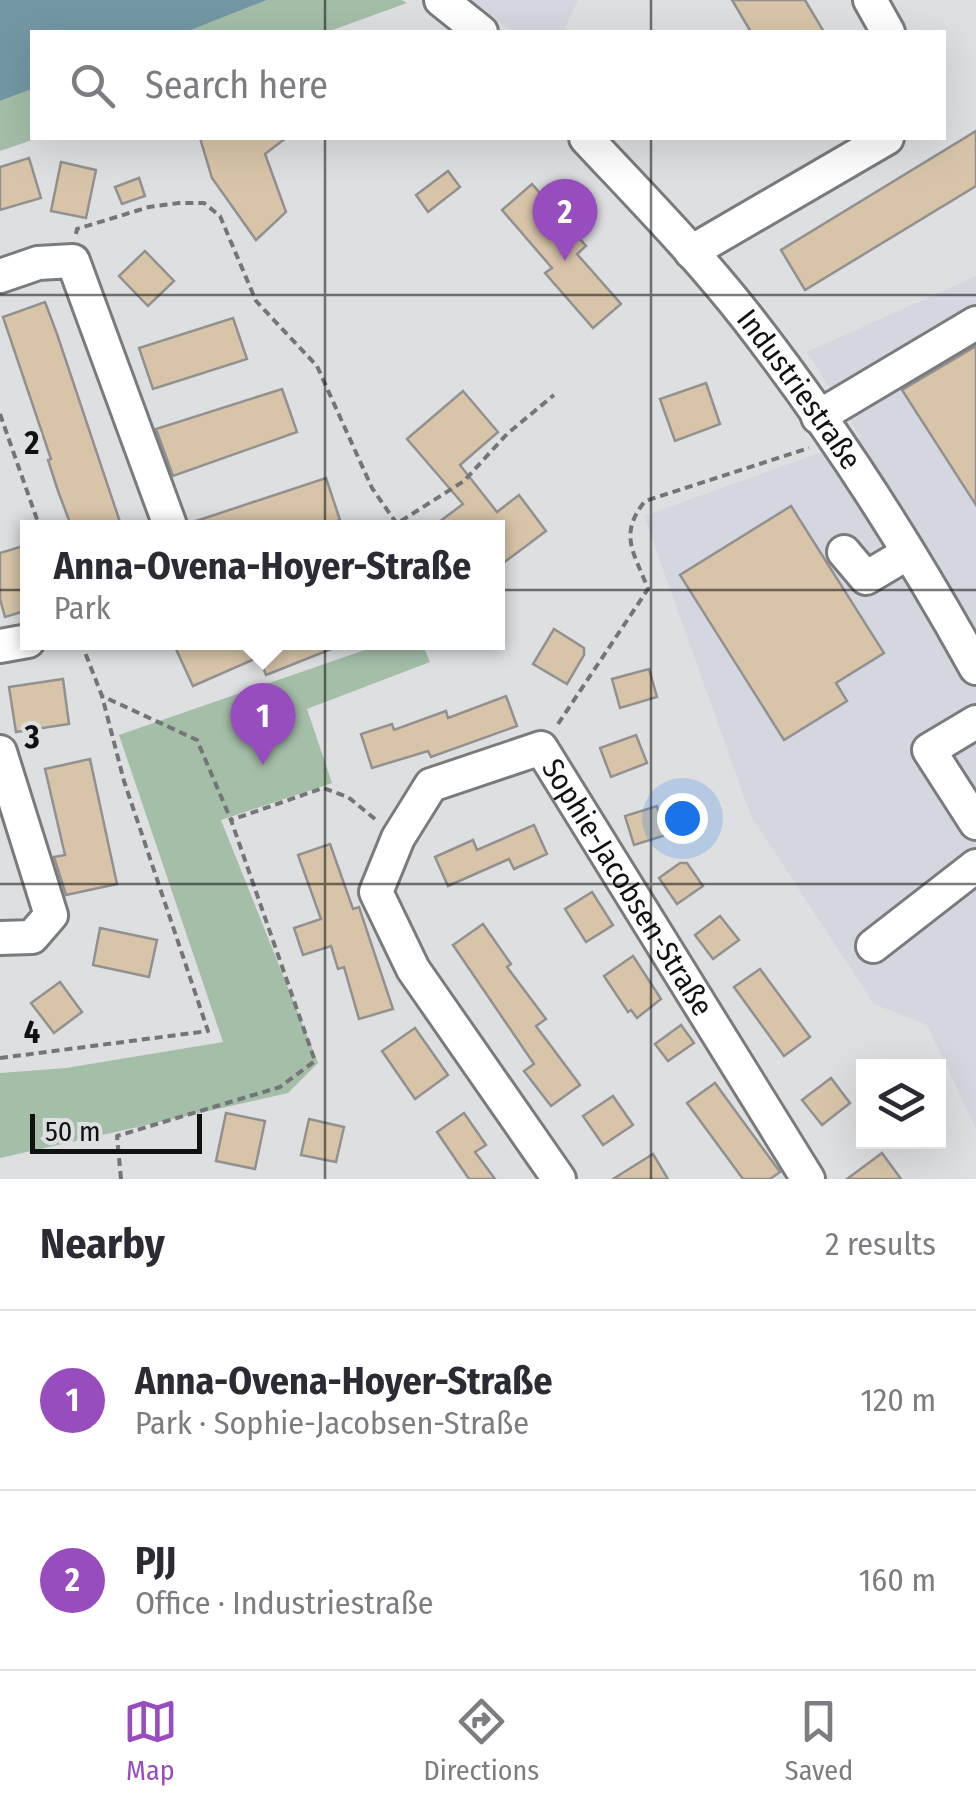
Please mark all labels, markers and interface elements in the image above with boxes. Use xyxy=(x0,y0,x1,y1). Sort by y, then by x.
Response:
search box xyxy=(30,30,946,140)
icon: search xyxy=(65,58,120,113)
text: Search here xyxy=(145,62,328,108)
pin: 2 xyxy=(532,178,598,261)
street label: Industriestraße xyxy=(729,302,869,476)
text: 2 xyxy=(24,424,40,462)
popup xyxy=(20,520,505,650)
text: Anna-Ovena-Hoyer-Straße xyxy=(54,543,471,589)
text: Park xyxy=(54,589,111,627)
pin: 1 xyxy=(230,682,296,765)
text: 3 xyxy=(23,718,40,756)
street label: Sophie-Jacobsen-Straße xyxy=(534,752,721,1023)
your location xyxy=(657,793,708,844)
text: 4 xyxy=(24,1013,40,1051)
map controls xyxy=(856,1059,946,1149)
button: layers xyxy=(856,1059,946,1149)
scale bar xyxy=(30,1109,202,1154)
text: 50 m xyxy=(45,1115,101,1148)
text: Nearby xyxy=(40,1219,165,1269)
text: 2 results xyxy=(825,1225,936,1263)
text: Anna-Ovena-Hoyer-Straße xyxy=(135,1358,553,1404)
text: 1 xyxy=(66,1381,79,1419)
text: 120 m xyxy=(861,1381,936,1419)
text: Park · Sophie-Jacobsen-Straße xyxy=(135,1404,529,1442)
text: PJJ xyxy=(135,1538,176,1584)
text: 2 xyxy=(65,1561,80,1599)
text: 160 m xyxy=(859,1561,936,1599)
text: Office · Industriestraße xyxy=(135,1584,434,1622)
tab: Map xyxy=(123,1694,178,1787)
tab: Directions xyxy=(423,1694,539,1787)
tab: Saved xyxy=(785,1694,853,1787)

